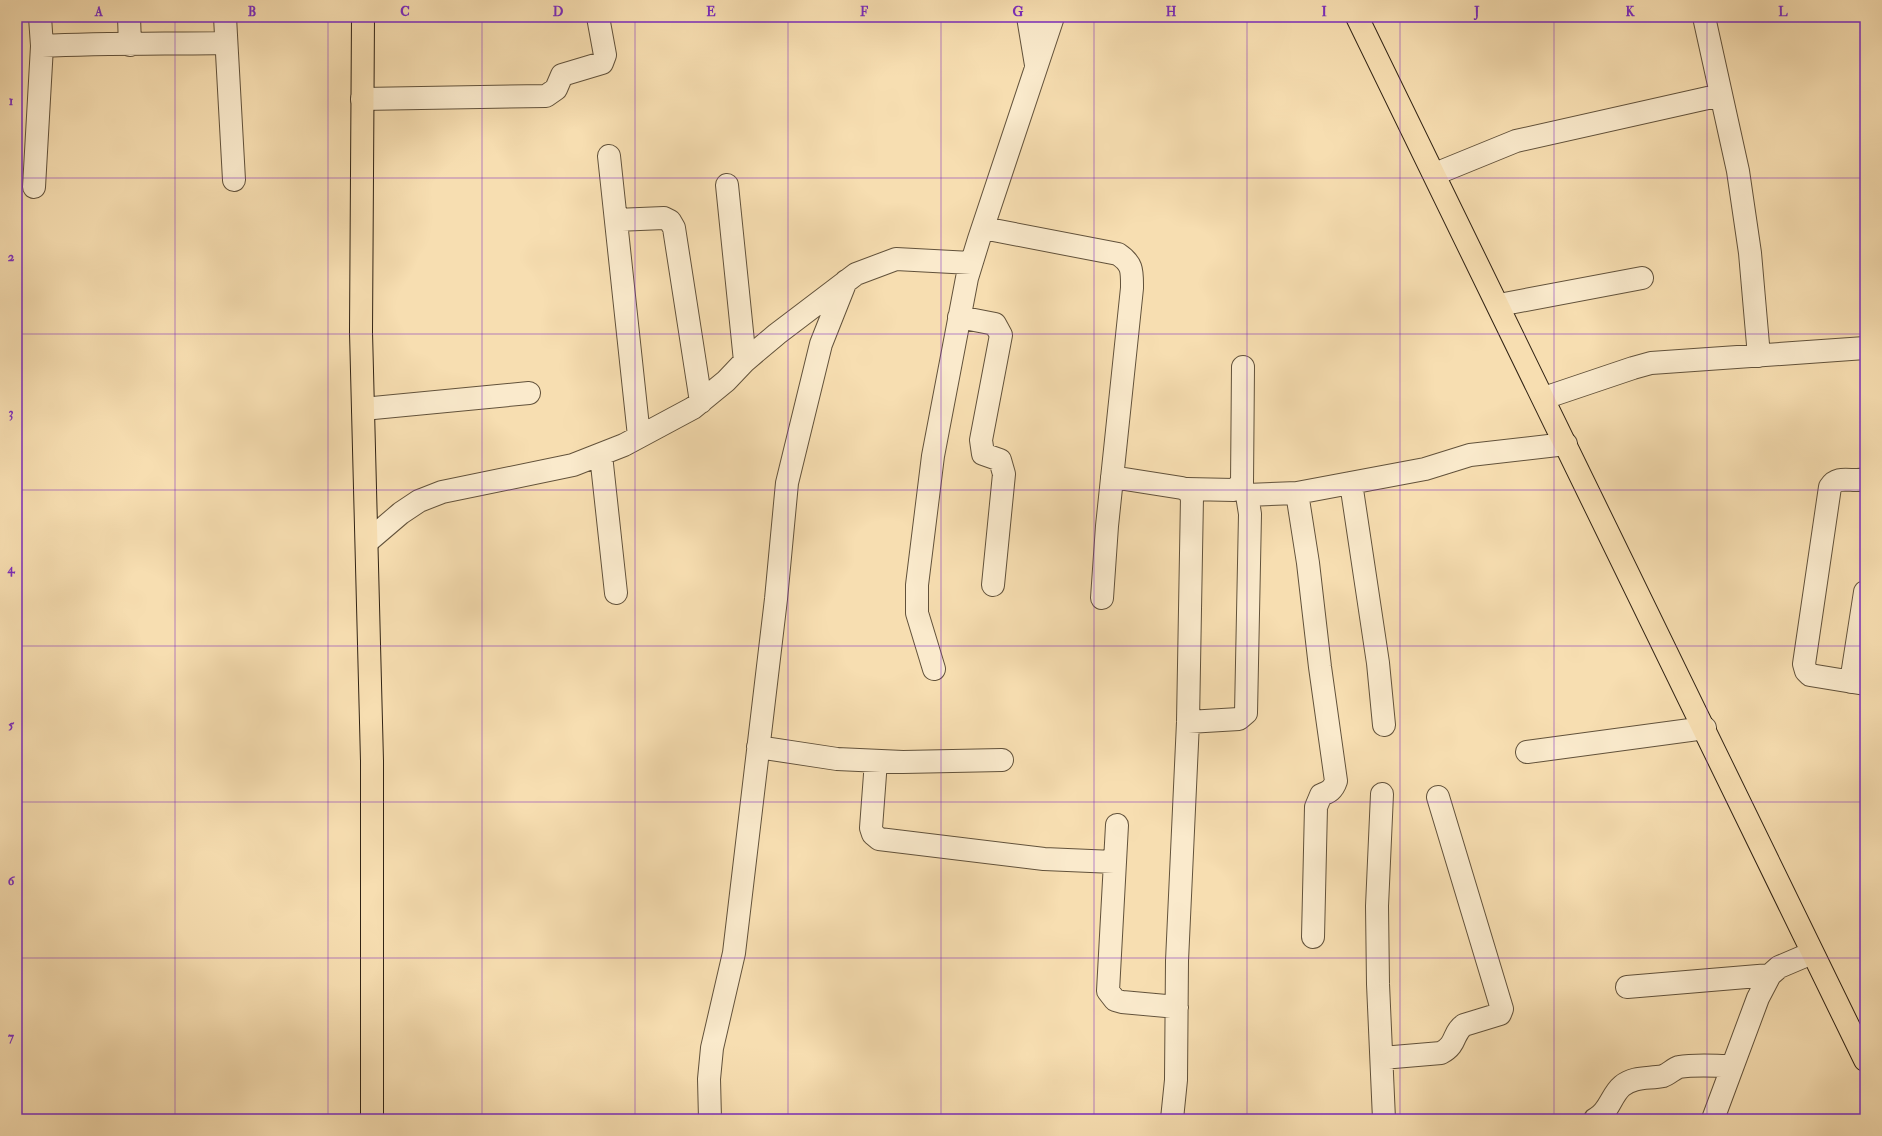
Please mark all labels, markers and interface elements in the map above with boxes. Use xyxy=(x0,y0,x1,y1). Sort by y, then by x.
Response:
text: A xyxy=(94,4,104,20)
text: B xyxy=(248,4,256,20)
text: C xyxy=(400,4,410,20)
text: D xyxy=(553,4,564,20)
text: E xyxy=(706,4,716,20)
text: F xyxy=(860,4,869,20)
text: G xyxy=(1013,4,1024,20)
text: H xyxy=(1166,4,1177,20)
text: I xyxy=(1321,4,1327,20)
text: J xyxy=(1473,4,1480,21)
text: K xyxy=(1625,4,1635,20)
text: L xyxy=(1778,4,1788,20)
text: 1 xyxy=(9,93,14,109)
text: 2 xyxy=(8,249,15,265)
text: 3 xyxy=(9,405,14,421)
text: 4 xyxy=(6,561,15,577)
text: 5 xyxy=(8,717,14,733)
text: 6 xyxy=(8,873,16,889)
text: 7 xyxy=(8,1029,15,1045)

